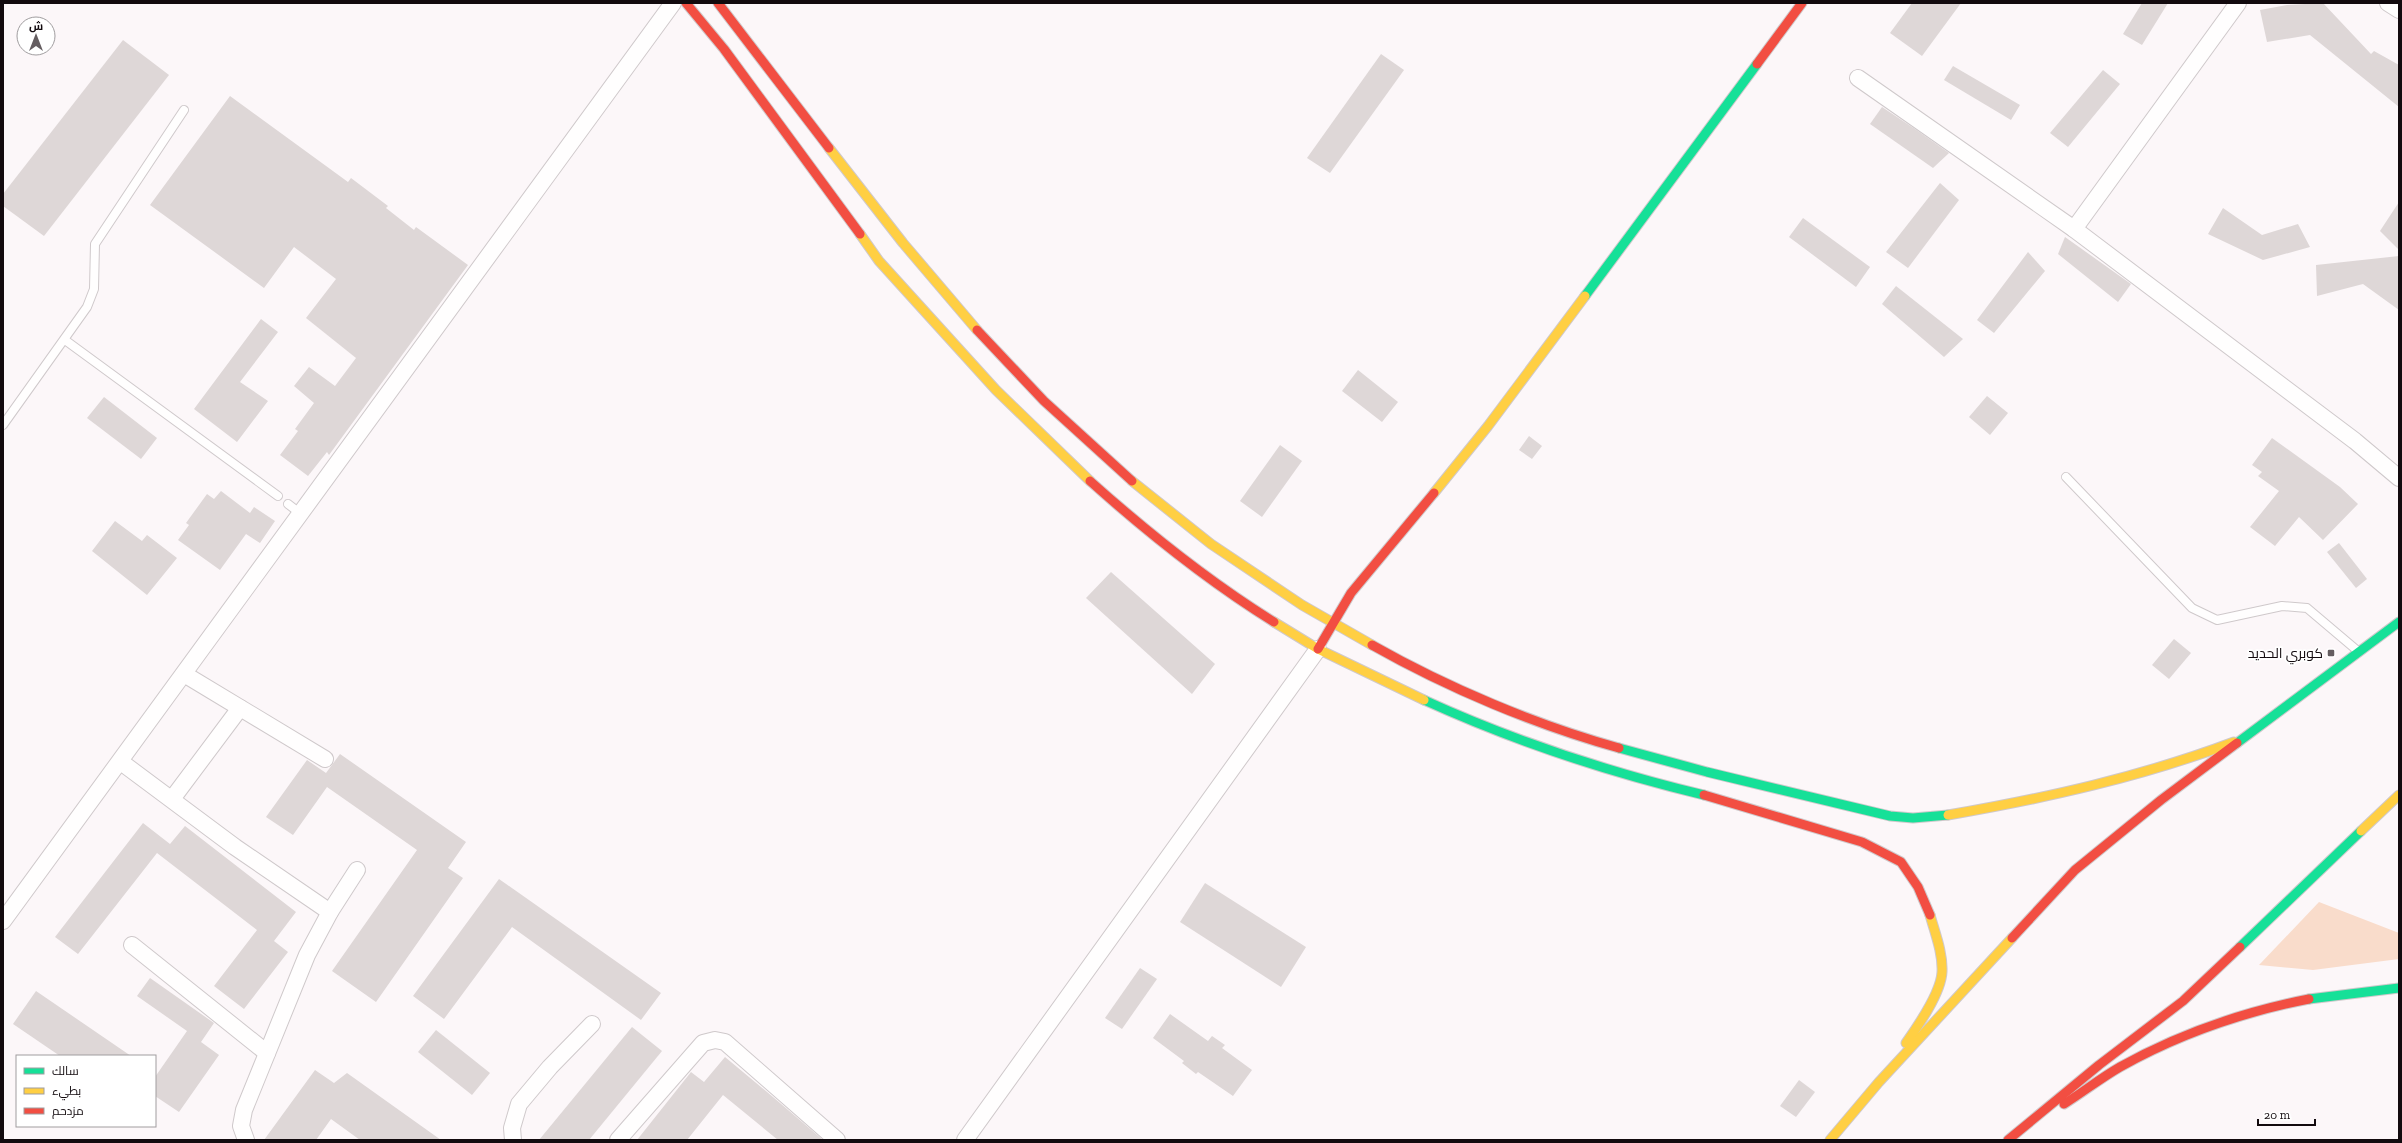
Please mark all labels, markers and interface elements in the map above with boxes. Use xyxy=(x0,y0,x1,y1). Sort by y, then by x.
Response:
north arrow xyxy=(16,16,56,56)
text: ش xyxy=(29,20,43,33)
place label: كوبري الحديد xyxy=(2248,645,2323,665)
marker: كوبري الحديد xyxy=(2326,648,2336,658)
legend xyxy=(16,1055,156,1127)
text: سالك xyxy=(52,1064,79,1078)
text: بطيء xyxy=(52,1084,81,1101)
scale bar xyxy=(2258,1101,2315,1127)
text: مزدحم xyxy=(52,1104,84,1119)
text: 20 m xyxy=(2264,1108,2291,1122)

